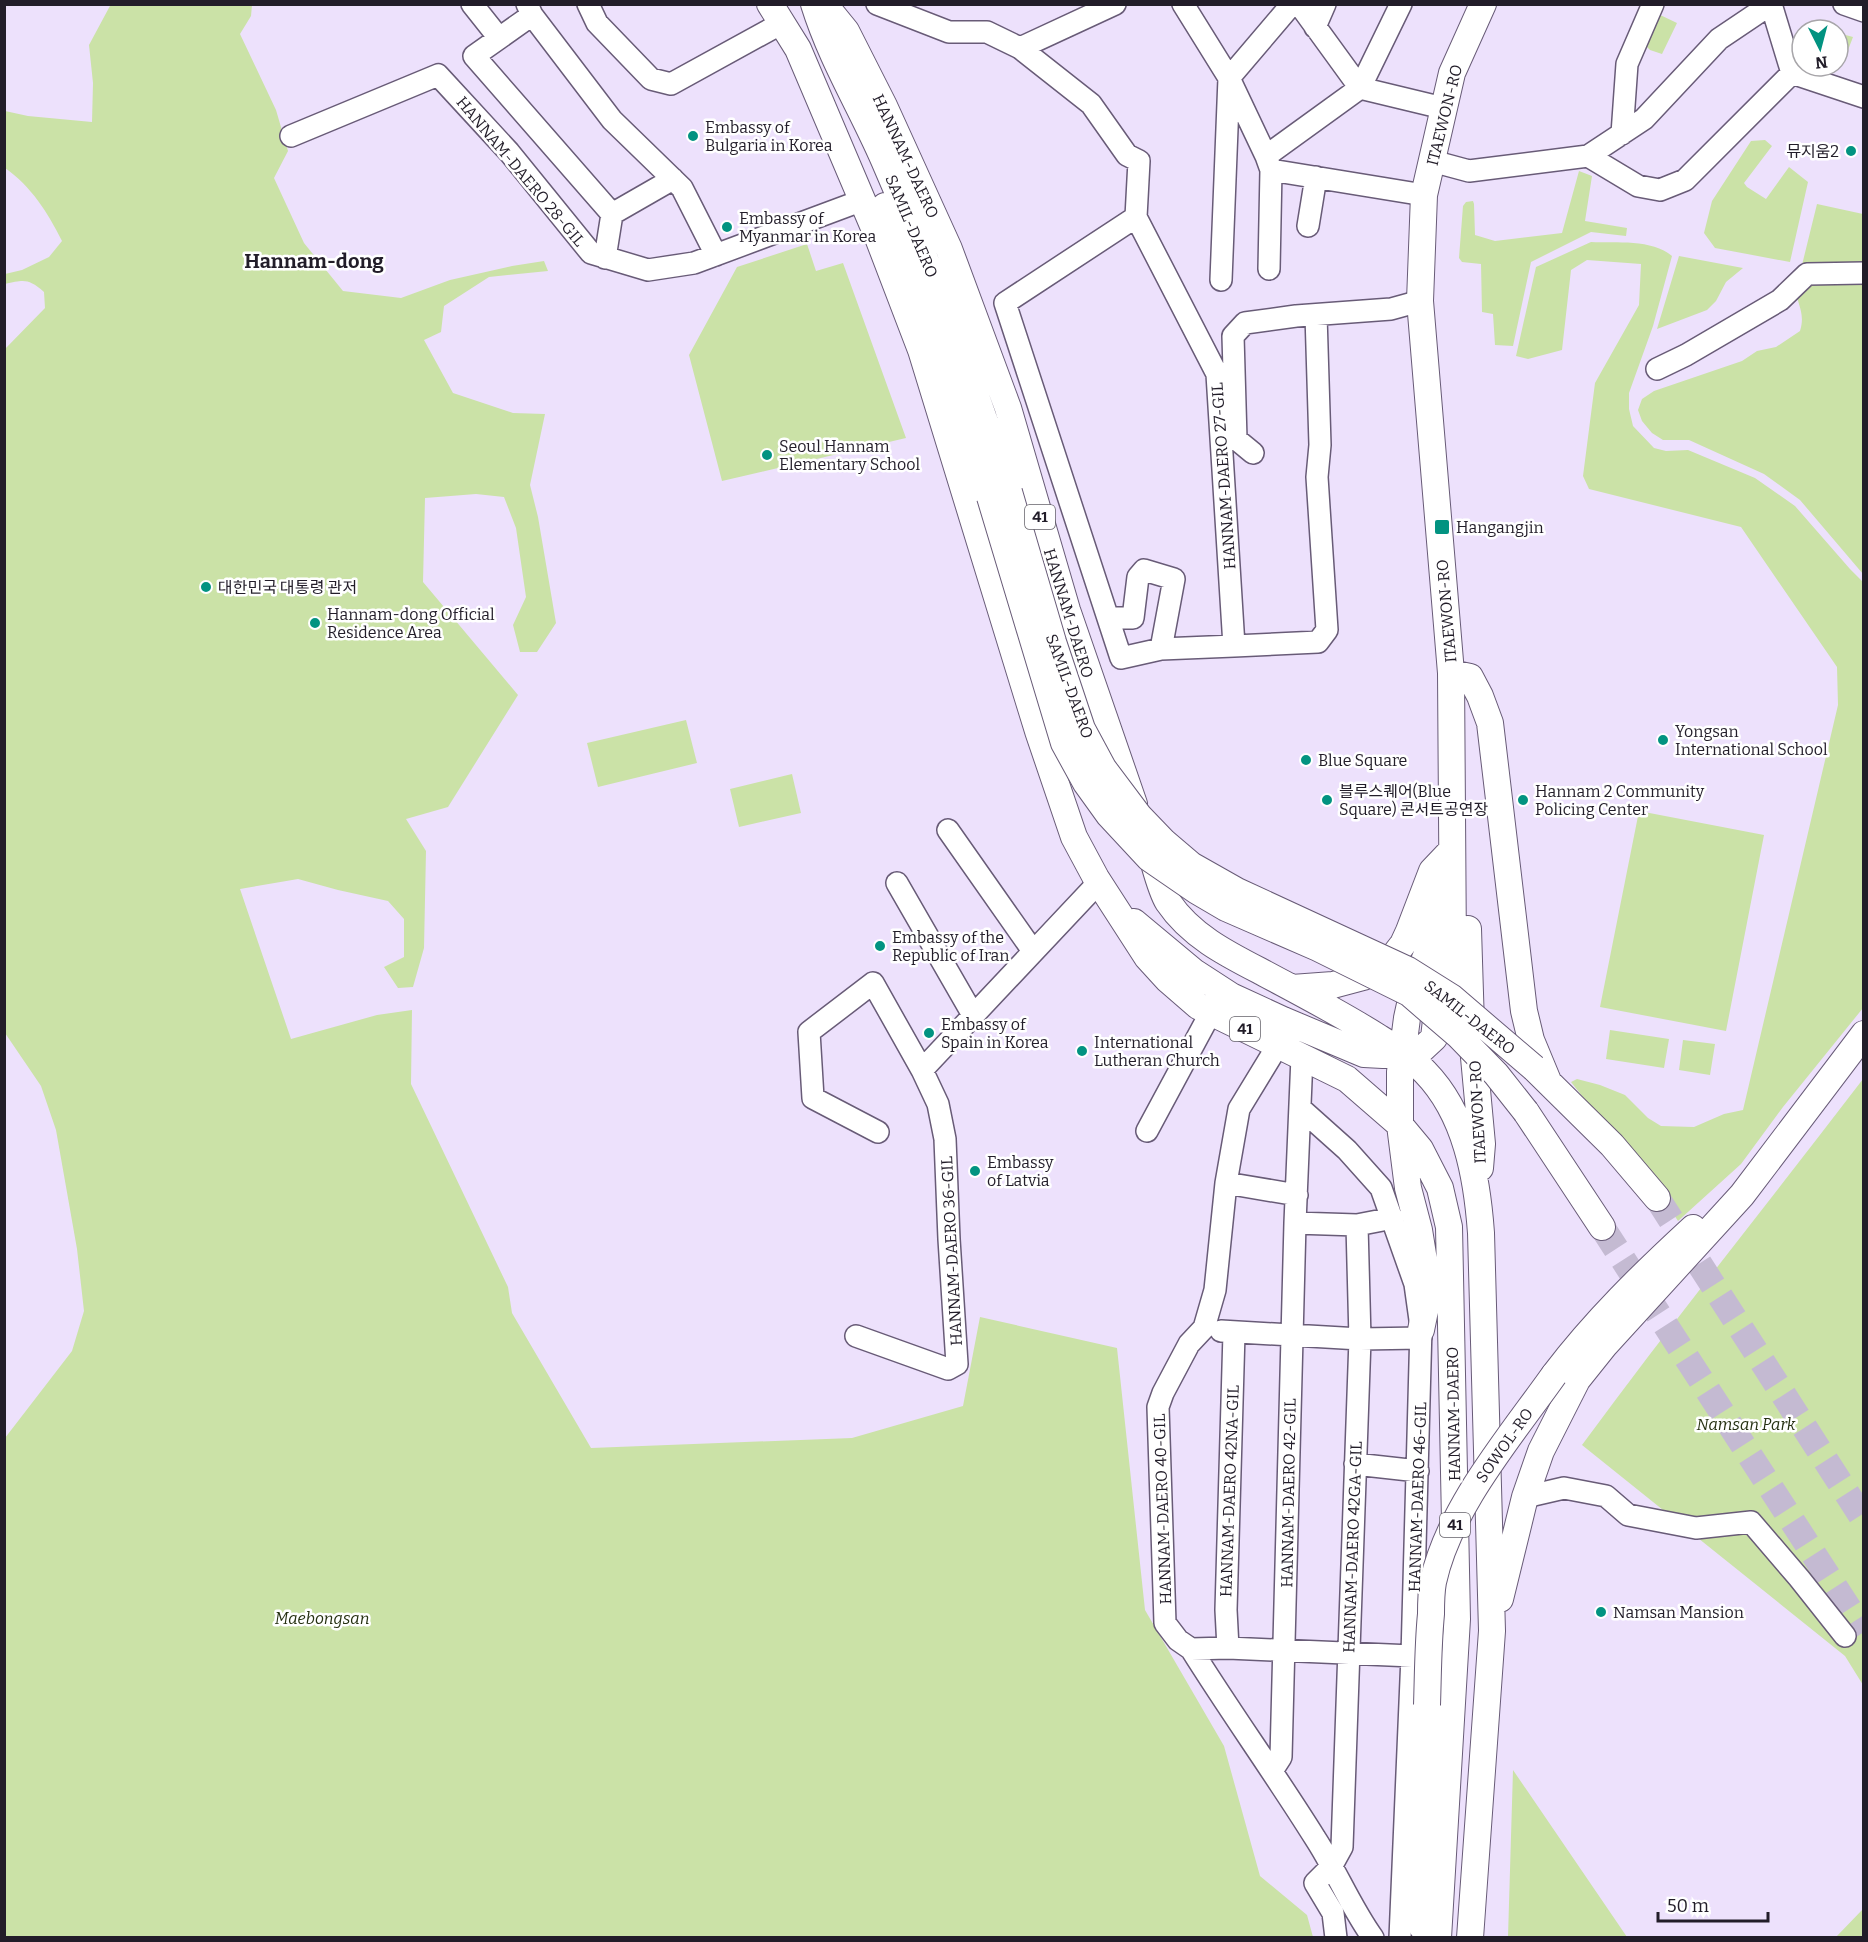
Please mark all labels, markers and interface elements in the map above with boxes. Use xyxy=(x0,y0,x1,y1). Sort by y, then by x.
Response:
north arrow xyxy=(1790,18,1850,78)
text: N xyxy=(1814,52,1829,73)
street label: ITAEWON-RO xyxy=(1423,63,1466,168)
street label: HANNAM-DAERO xyxy=(869,91,943,221)
street label: HANNAM-DAERO 28-GIL xyxy=(452,93,589,250)
place label: Embassy of Bulgaria in Korea xyxy=(705,118,833,155)
marker: Embassy of Bulgaria in Korea xyxy=(686,129,700,143)
place label: 뮤지움2 xyxy=(1786,142,1839,161)
marker: 뮤지움2 xyxy=(1844,144,1858,158)
street label: SAMIL-DAERO xyxy=(881,172,942,281)
place label: Embassy of Myanmar in Korea xyxy=(739,209,877,246)
marker: Embassy of Myanmar in Korea xyxy=(720,220,734,234)
district label: Hannam-dong xyxy=(244,249,384,273)
street label: HANNAM-DAERO 27-GIL xyxy=(1207,382,1240,570)
place label: Seoul Hannam Elementary School xyxy=(779,437,920,474)
marker: Seoul Hannam Elementary School xyxy=(760,448,774,462)
road number: 41 xyxy=(1025,505,1055,529)
marker: Hangangjin xyxy=(1433,518,1451,536)
place label: Hangangjin xyxy=(1456,518,1544,537)
street label: HANNAM-DAERO xyxy=(1040,546,1097,680)
street label: ITAEWON-RO xyxy=(1433,559,1460,663)
place label: 대한민국 대통령 관저 xyxy=(218,578,357,597)
marker: 대한민국 대통령 관저 xyxy=(199,580,213,594)
place label: Hannam-dong Official Residence Area xyxy=(327,605,495,642)
marker: Hannam-dong Official Residence Area xyxy=(308,616,322,630)
street label: SAMIL-DAERO xyxy=(1042,631,1097,741)
place label: Yongsan International School xyxy=(1675,722,1828,759)
marker: Yongsan International School xyxy=(1656,733,1670,747)
place label: Blue Square xyxy=(1318,751,1407,770)
marker: Blue Square xyxy=(1299,753,1313,767)
place label: 블루스퀘어(Blue Square) 콘서트공연장 xyxy=(1339,782,1488,819)
place label: Hannam 2 Community Policing Center xyxy=(1535,782,1705,819)
marker: 블루스퀘어(Blue Square) 콘서트공연장 xyxy=(1320,793,1334,807)
marker: Hannam 2 Community Policing Center xyxy=(1516,793,1530,807)
place label: Embassy of the Republic of Iran xyxy=(892,928,1009,965)
marker: Embassy of the Republic of Iran xyxy=(873,939,887,953)
street label: SAMIL-DAERO xyxy=(1421,976,1519,1059)
place label: Embassy of Spain in Korea xyxy=(941,1015,1049,1052)
road number: 41 xyxy=(1230,1017,1260,1041)
marker: Embassy of Spain in Korea xyxy=(922,1026,936,1040)
place label: International Lutheran Church xyxy=(1094,1033,1220,1070)
marker: International Lutheran Church xyxy=(1075,1044,1089,1058)
street label: ITAEWON-RO xyxy=(1465,1060,1490,1164)
place label: Embassy of Latvia xyxy=(987,1153,1054,1190)
street label: HANNAM-DAERO 36-GIL xyxy=(937,1156,966,1346)
marker: Embassy of Latvia xyxy=(968,1164,982,1178)
street label: HANNAM-DAERO xyxy=(1443,1347,1464,1481)
street label: HANNAM-DAERO 42NA-GIL xyxy=(1216,1384,1243,1598)
street label: HANNAM-DAERO 42-GIL xyxy=(1277,1398,1300,1588)
street label: HANNAM-DAERO 46-GIL xyxy=(1405,1402,1430,1592)
street label: SOWOL-RO xyxy=(1472,1404,1537,1486)
street label: HANNAM-DAERO 40-GIL xyxy=(1150,1413,1175,1605)
park label: Namsan Park xyxy=(1697,1415,1796,1434)
street label: HANNAM-DAERO 42GA-GIL xyxy=(1339,1441,1366,1653)
road number: 41 xyxy=(1440,1513,1470,1537)
place label: Namsan Mansion xyxy=(1613,1603,1744,1622)
marker: Namsan Mansion xyxy=(1594,1605,1608,1619)
park label: Maebongsan xyxy=(275,1609,369,1628)
scale bar xyxy=(1658,1885,1768,1923)
text: 50 m xyxy=(1667,1895,1709,1917)

